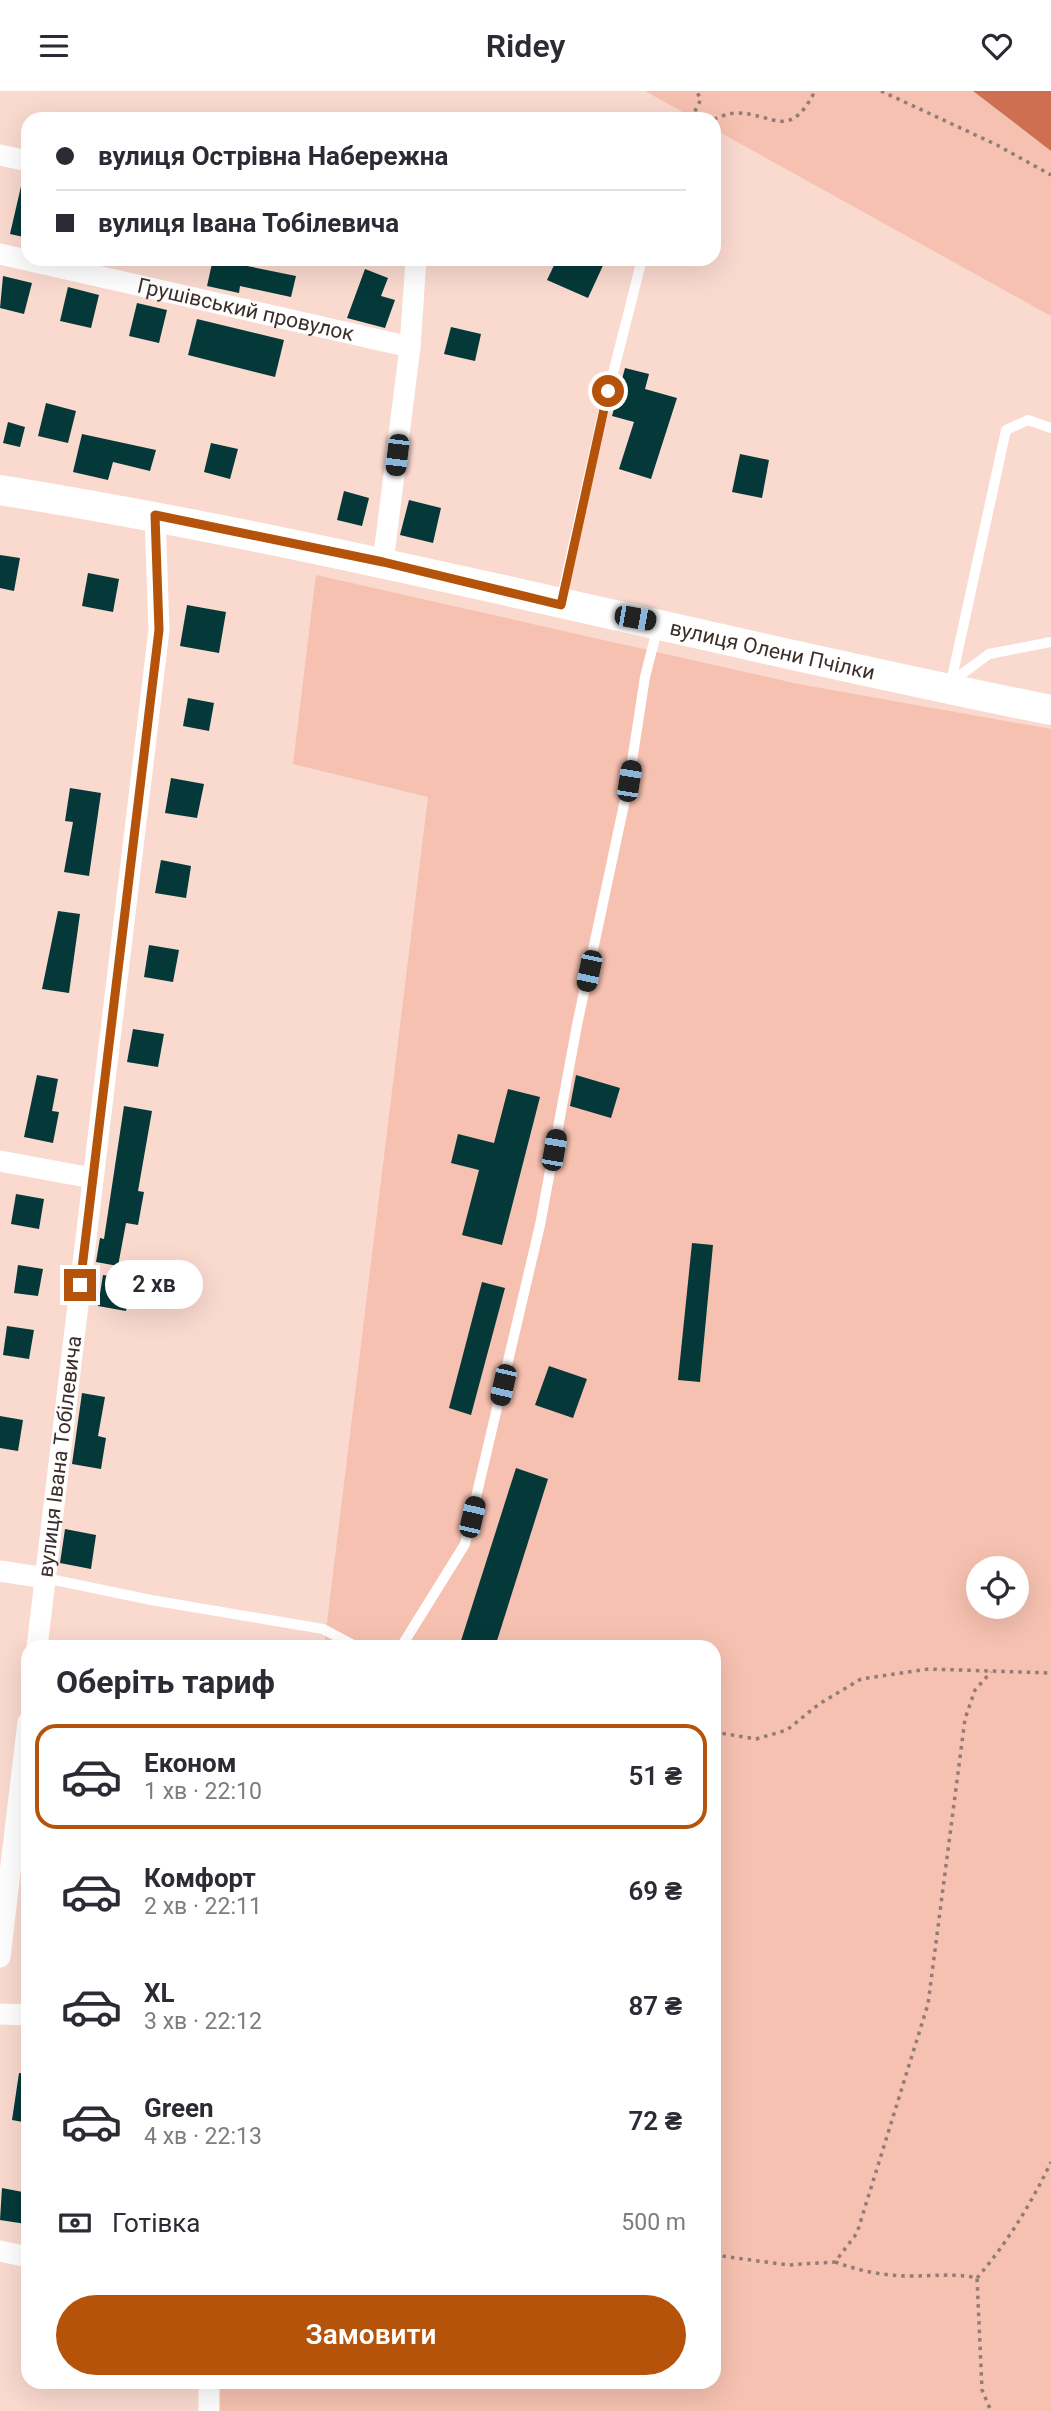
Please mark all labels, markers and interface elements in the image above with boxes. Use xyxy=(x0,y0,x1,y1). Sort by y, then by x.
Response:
icon: menu xyxy=(35,27,73,65)
text: Ridey xyxy=(486,27,565,65)
icon: heart xyxy=(978,27,1016,65)
text: вулиця Острівна Набережна xyxy=(98,141,448,171)
text: вулиця Івана Тобілевича xyxy=(98,208,399,238)
street label: Грушівський провулок xyxy=(135,274,357,346)
route start xyxy=(592,375,624,407)
car xyxy=(385,433,410,477)
car xyxy=(613,604,658,632)
street label: вулиця Олени Пчілки xyxy=(668,616,877,685)
car xyxy=(616,759,643,803)
car xyxy=(575,948,604,994)
car xyxy=(541,1127,568,1173)
callout: 2 хв xyxy=(104,1261,202,1309)
route end xyxy=(64,1269,96,1301)
text: 2 хв xyxy=(132,1271,176,1298)
street label: вулиця Івана Тобілевича xyxy=(33,1334,86,1578)
car xyxy=(489,1362,518,1408)
car xyxy=(458,1494,487,1540)
map controls xyxy=(966,1556,1029,1619)
button: locate xyxy=(966,1556,1029,1619)
text: Оберіть тариф xyxy=(56,1663,275,1701)
icon: car xyxy=(60,1745,123,1808)
text: Економ xyxy=(144,1748,236,1778)
text: 51 ₴ xyxy=(628,1761,682,1791)
text: 1 хв · 22:10 xyxy=(144,1778,262,1805)
icon: car xyxy=(60,1860,123,1923)
text: Комфорт xyxy=(144,1863,256,1893)
text: 69 ₴ xyxy=(628,1876,682,1906)
text: 2 хв · 22:11 xyxy=(144,1893,262,1920)
icon: car xyxy=(60,1975,123,2038)
text: XL xyxy=(144,1978,175,2008)
text: 87 ₴ xyxy=(628,1991,682,2021)
text: 3 хв · 22:12 xyxy=(144,2008,262,2035)
icon: car xyxy=(60,2090,123,2153)
text: Green xyxy=(144,2093,214,2123)
text: 72 ₴ xyxy=(628,2106,682,2136)
text: 4 хв · 22:13 xyxy=(144,2123,262,2150)
icon: cash xyxy=(56,2204,94,2242)
text: Готівка xyxy=(112,2208,201,2238)
text: 500 m xyxy=(621,2209,686,2236)
button: Замовити xyxy=(56,2295,686,2375)

